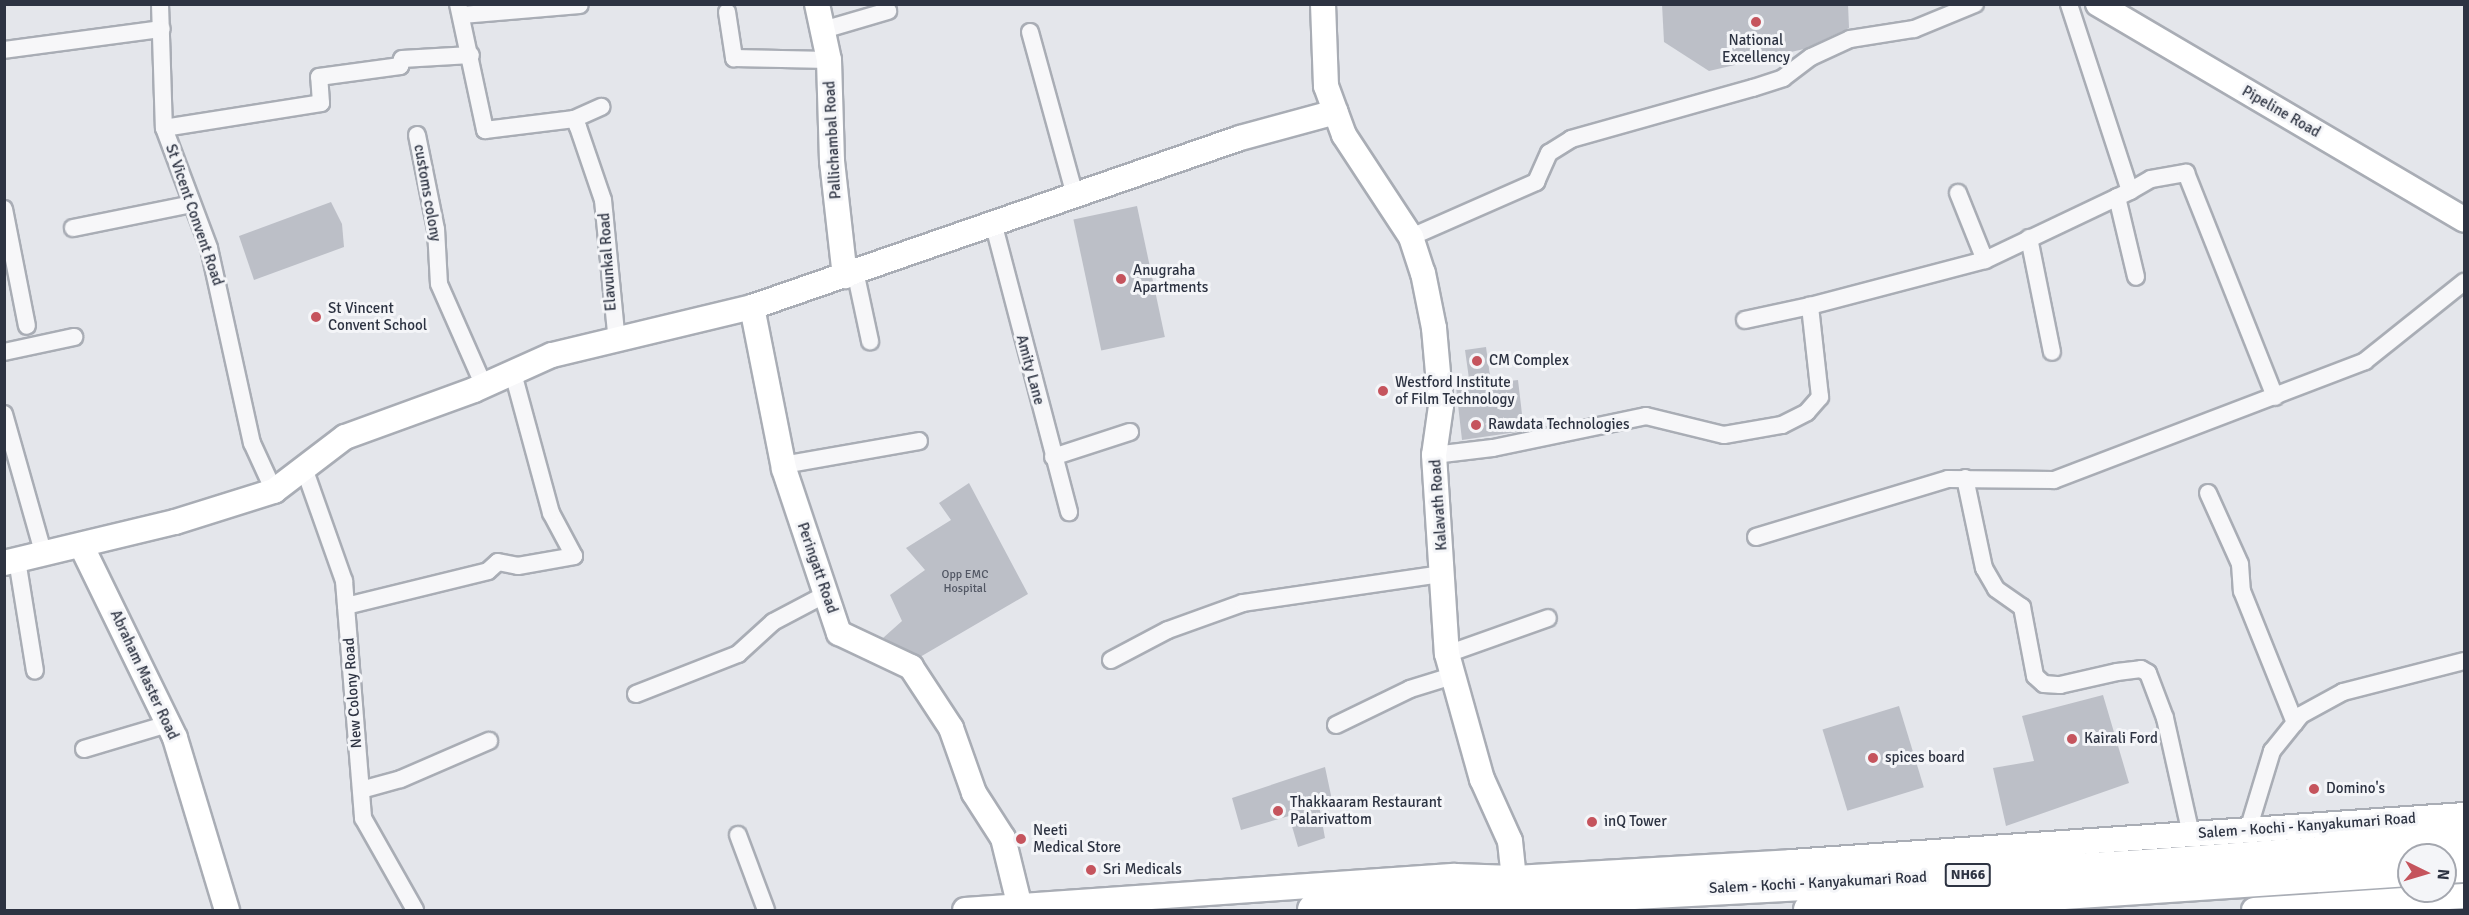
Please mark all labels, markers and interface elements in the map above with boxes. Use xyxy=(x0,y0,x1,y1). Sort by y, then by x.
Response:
marker: National Excellency xyxy=(1749,15,1763,29)
place label: National Excellency xyxy=(1722,31,1790,66)
street label: Pallichambal Road xyxy=(821,80,845,200)
street label: Pipeline Road xyxy=(2239,82,2323,142)
street label: St Vicent Convent Road xyxy=(161,142,227,288)
street label: customs colony xyxy=(410,143,444,243)
street label: Elavunkal Road xyxy=(596,212,620,312)
place label: Anugraha Apartments xyxy=(1133,261,1208,296)
marker: Anugraha Apartments xyxy=(1114,272,1128,286)
place label: St Vincent Convent School xyxy=(328,299,427,334)
marker: St Vincent Convent School xyxy=(309,310,323,324)
street label: Amity Lane xyxy=(1012,333,1048,407)
place label: CM Complex xyxy=(1489,352,1569,370)
marker: CM Complex xyxy=(1470,354,1484,368)
place label: Westford Institute of Film Technology xyxy=(1395,373,1514,408)
marker: Westford Institute of Film Technology xyxy=(1376,384,1390,398)
place label: Rawdata Technologies xyxy=(1488,416,1630,434)
marker: Rawdata Technologies xyxy=(1469,418,1483,432)
street label: Kalavath Road xyxy=(1427,459,1451,551)
street label: Peringatt Road xyxy=(793,520,841,616)
house number: Opp EMC Hospital xyxy=(942,568,988,596)
street label: Abraham Master Road xyxy=(106,607,182,743)
street label: New Colony Road xyxy=(340,637,366,749)
place label: Kairali Ford xyxy=(2084,730,2158,748)
marker: Kairali Ford xyxy=(2065,732,2079,746)
place label: spices board xyxy=(1885,749,1965,767)
marker: spices board xyxy=(1866,751,1880,765)
place label: Domino's xyxy=(2326,780,2385,798)
marker: Domino's xyxy=(2307,782,2321,796)
place label: Thakkaaram Restaurant Palarivattom xyxy=(1290,793,1442,828)
marker: Thakkaaram Restaurant Palarivattom xyxy=(1271,804,1285,818)
street label: Salem - Kochi - Kanyakumari Road xyxy=(2197,809,2417,843)
place label: inQ Tower xyxy=(1604,813,1667,831)
marker: inQ Tower xyxy=(1585,815,1599,829)
place label: Neeti Medical Store xyxy=(1033,821,1121,856)
marker: Neeti Medical Store xyxy=(1014,832,1028,846)
north arrow xyxy=(2397,843,2457,903)
place label: Sri Medicals xyxy=(1103,861,1182,879)
marker: Sri Medicals xyxy=(1084,863,1098,877)
road number: NH66 xyxy=(1944,864,1992,886)
street label: Salem - Kochi - Kanyakumari Road xyxy=(1709,868,1927,898)
text: N xyxy=(2432,868,2453,881)

